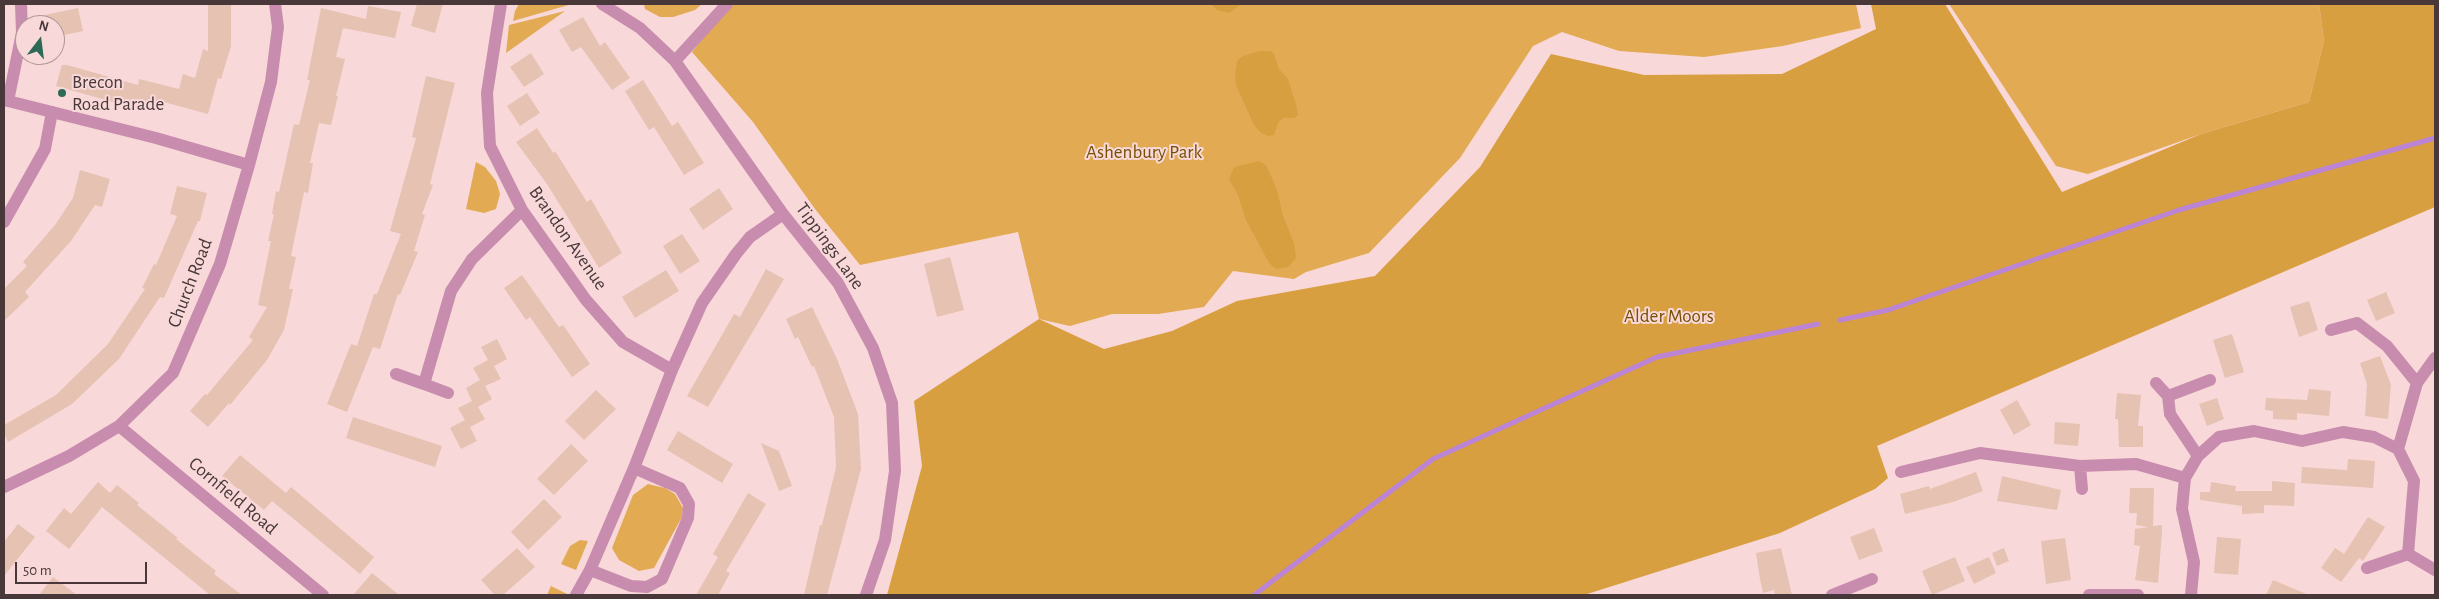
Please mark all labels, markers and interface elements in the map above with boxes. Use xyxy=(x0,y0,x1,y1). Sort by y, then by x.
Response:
north arrow xyxy=(15,15,65,65)
text: N xyxy=(37,18,50,34)
place label: Brecon Road Parade xyxy=(72,71,164,115)
marker: Brecon Road Parade xyxy=(56,87,68,99)
park label: Ashenbury Park xyxy=(1086,141,1202,163)
street label: Brandon Avenue xyxy=(524,182,612,294)
street label: Tippings Lane xyxy=(791,198,869,294)
street label: Church Road xyxy=(163,235,217,331)
park label: Alder Moors xyxy=(1624,305,1714,327)
street label: Cornfield Road xyxy=(184,452,282,540)
scale bar xyxy=(18,552,150,584)
text: 50 m xyxy=(23,563,52,578)

